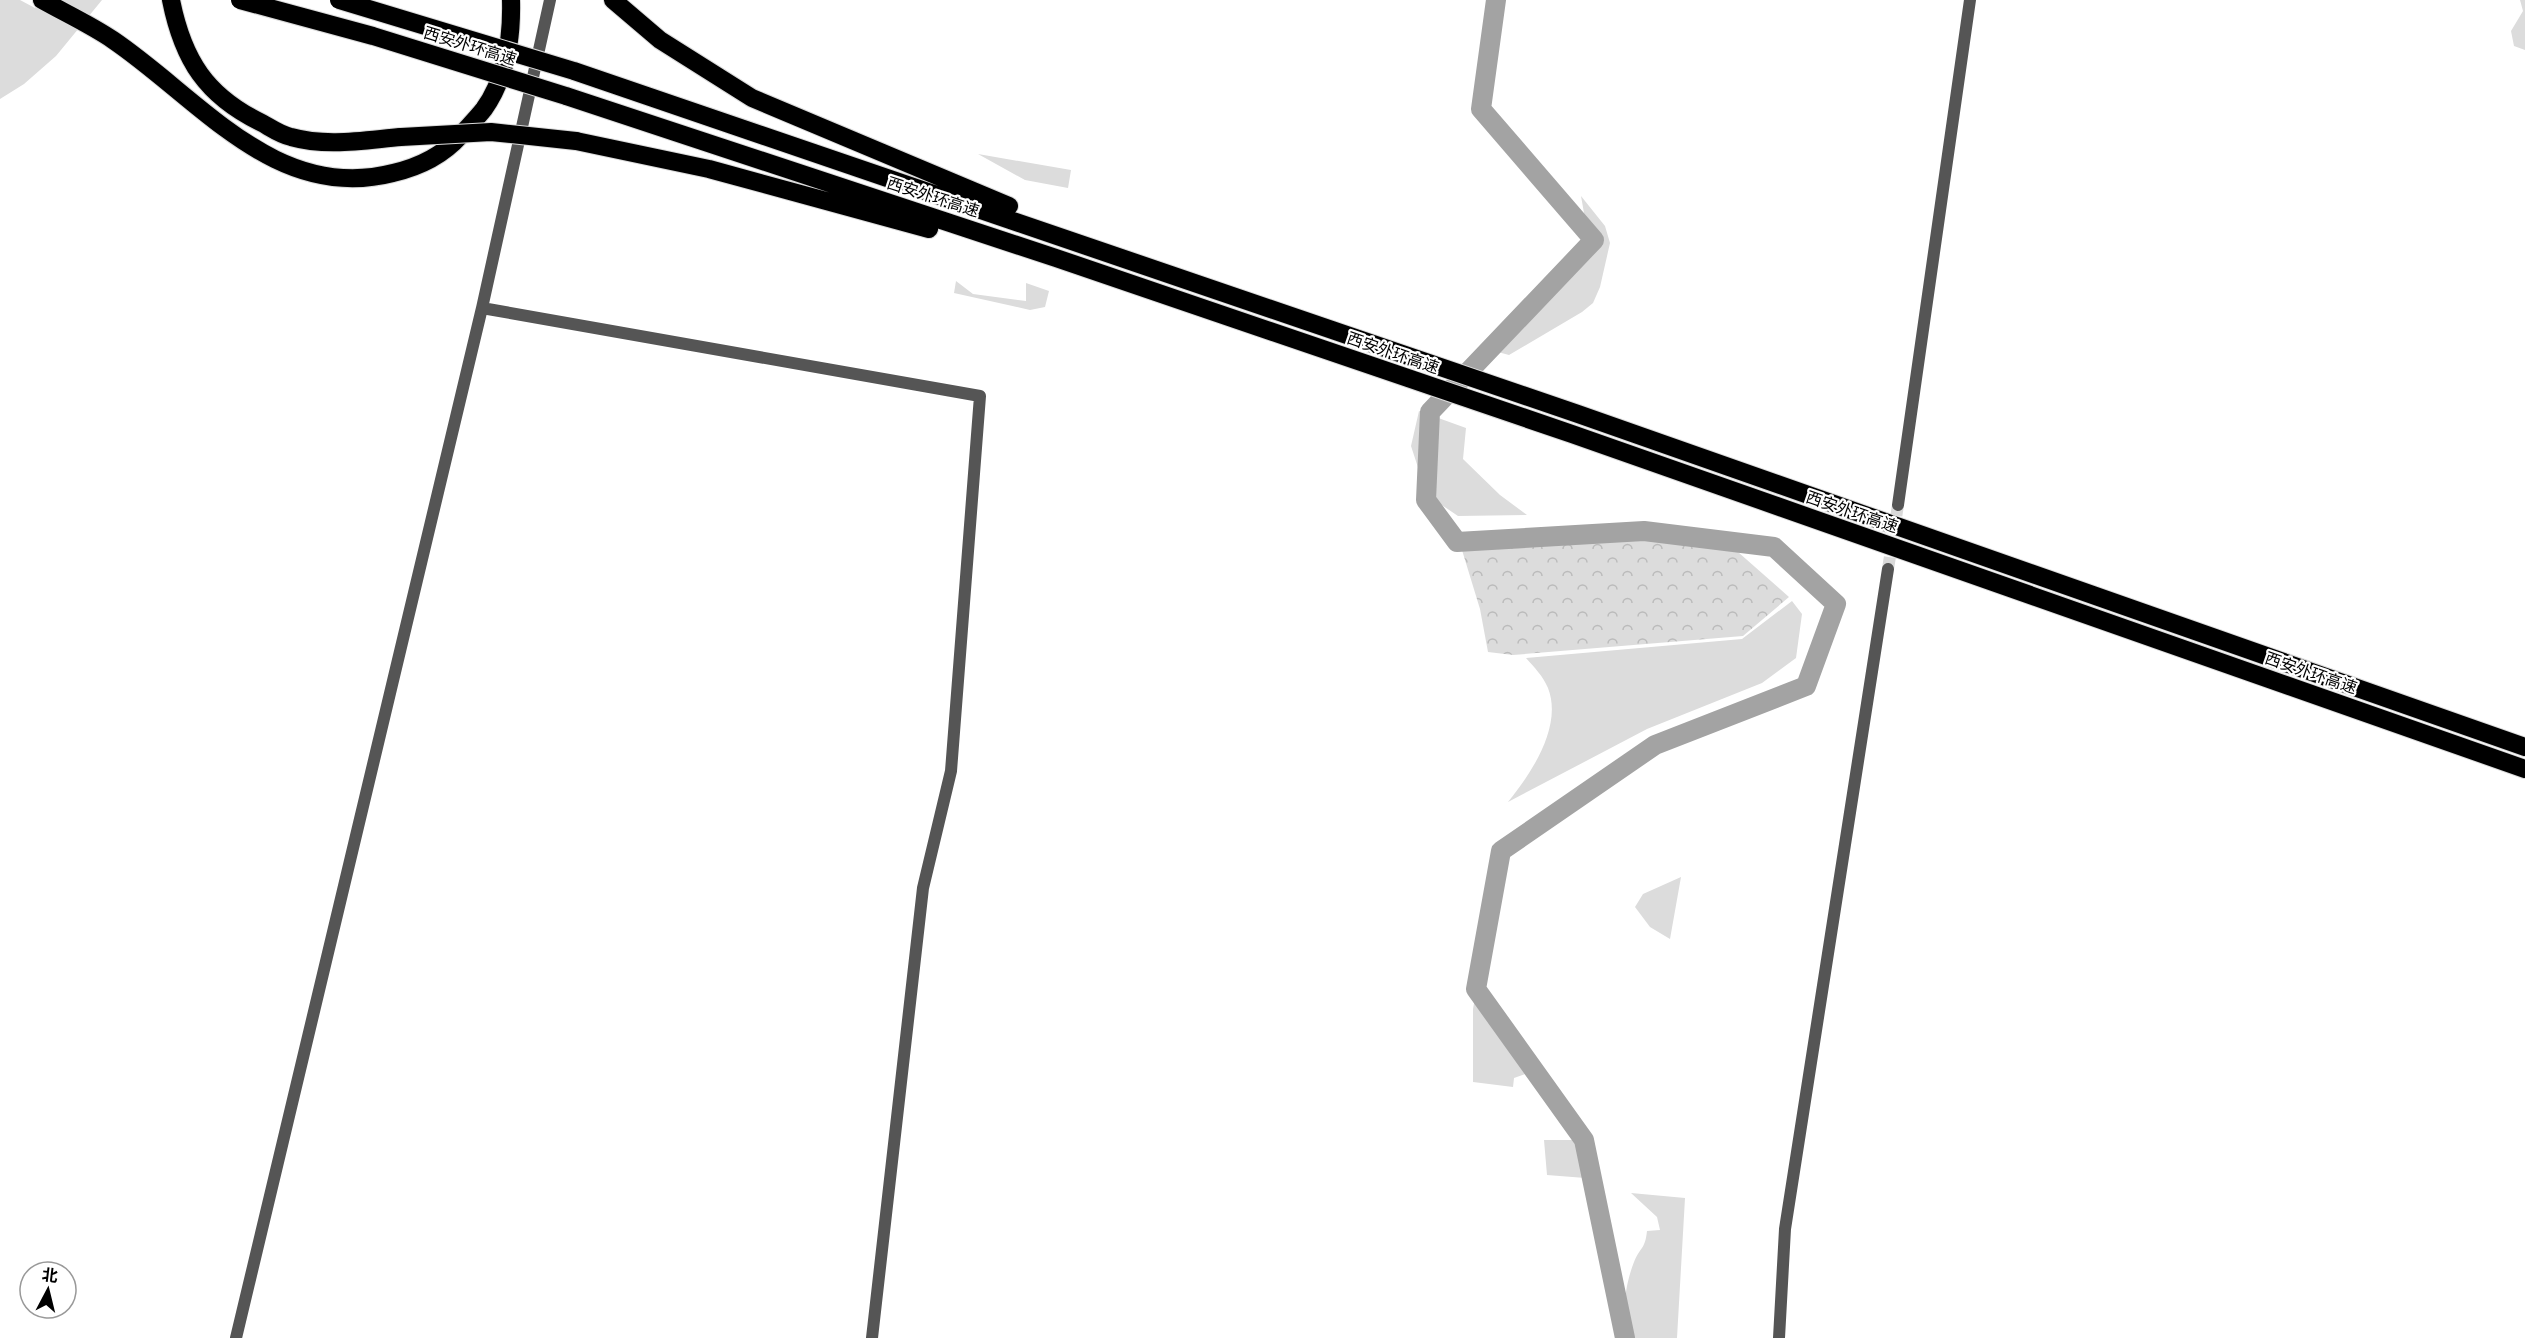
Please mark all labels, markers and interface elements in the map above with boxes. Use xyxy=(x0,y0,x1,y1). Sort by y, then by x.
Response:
street label: 西安外环高速 xyxy=(421,23,519,69)
street label: 西安外环高速 xyxy=(884,173,982,221)
street label: 西安外环高速 xyxy=(1345,328,1441,378)
street label: 西安外环高速 xyxy=(1804,487,1900,537)
street label: 西安外环高速 xyxy=(2263,648,2359,698)
north arrow xyxy=(18,1260,78,1320)
text: 北 xyxy=(41,1265,59,1286)

